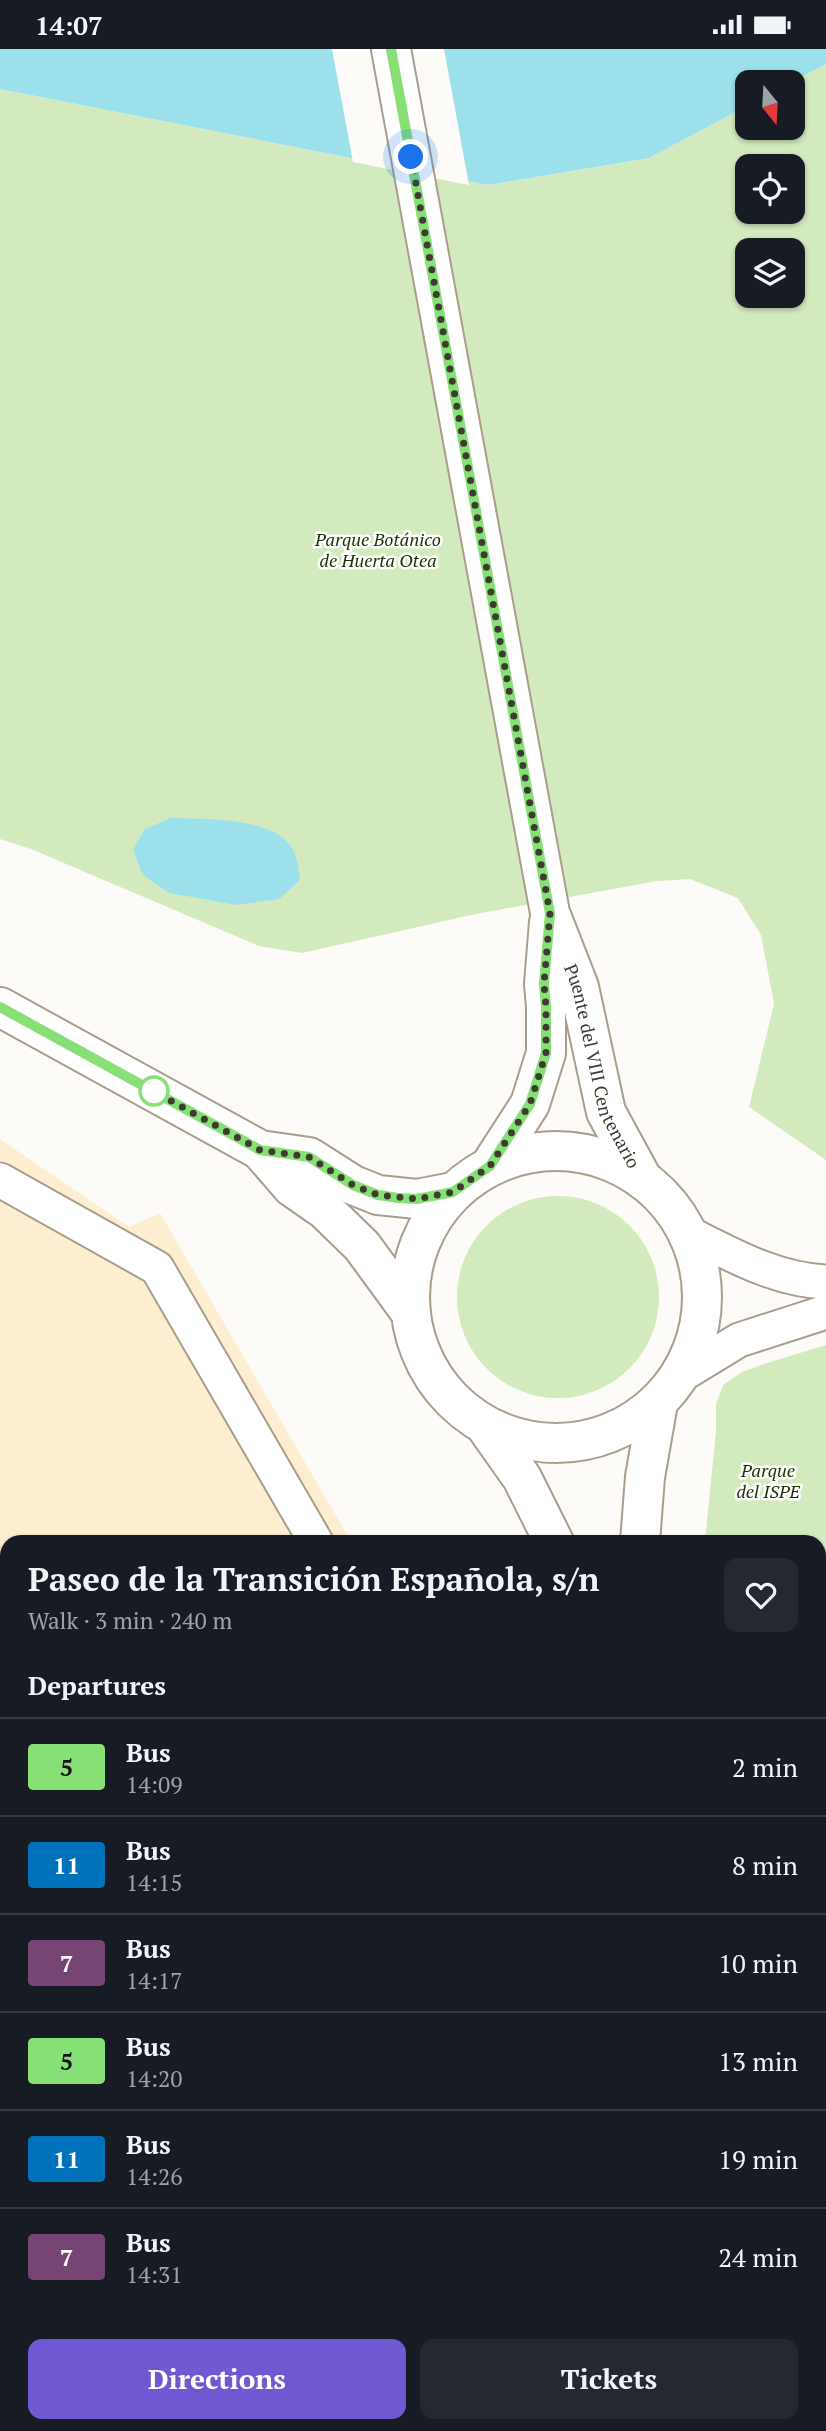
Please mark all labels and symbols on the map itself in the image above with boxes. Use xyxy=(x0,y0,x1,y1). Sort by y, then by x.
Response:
north arrow xyxy=(735,70,805,140)
your location xyxy=(393,139,428,174)
park label: Parque Botánico de Huerta Otea xyxy=(314,527,441,572)
street label: Puente del VIII Centenario xyxy=(559,960,646,1172)
unlabelled marker xyxy=(139,1076,169,1106)
park label: Parque del ISPE xyxy=(736,1458,801,1503)

